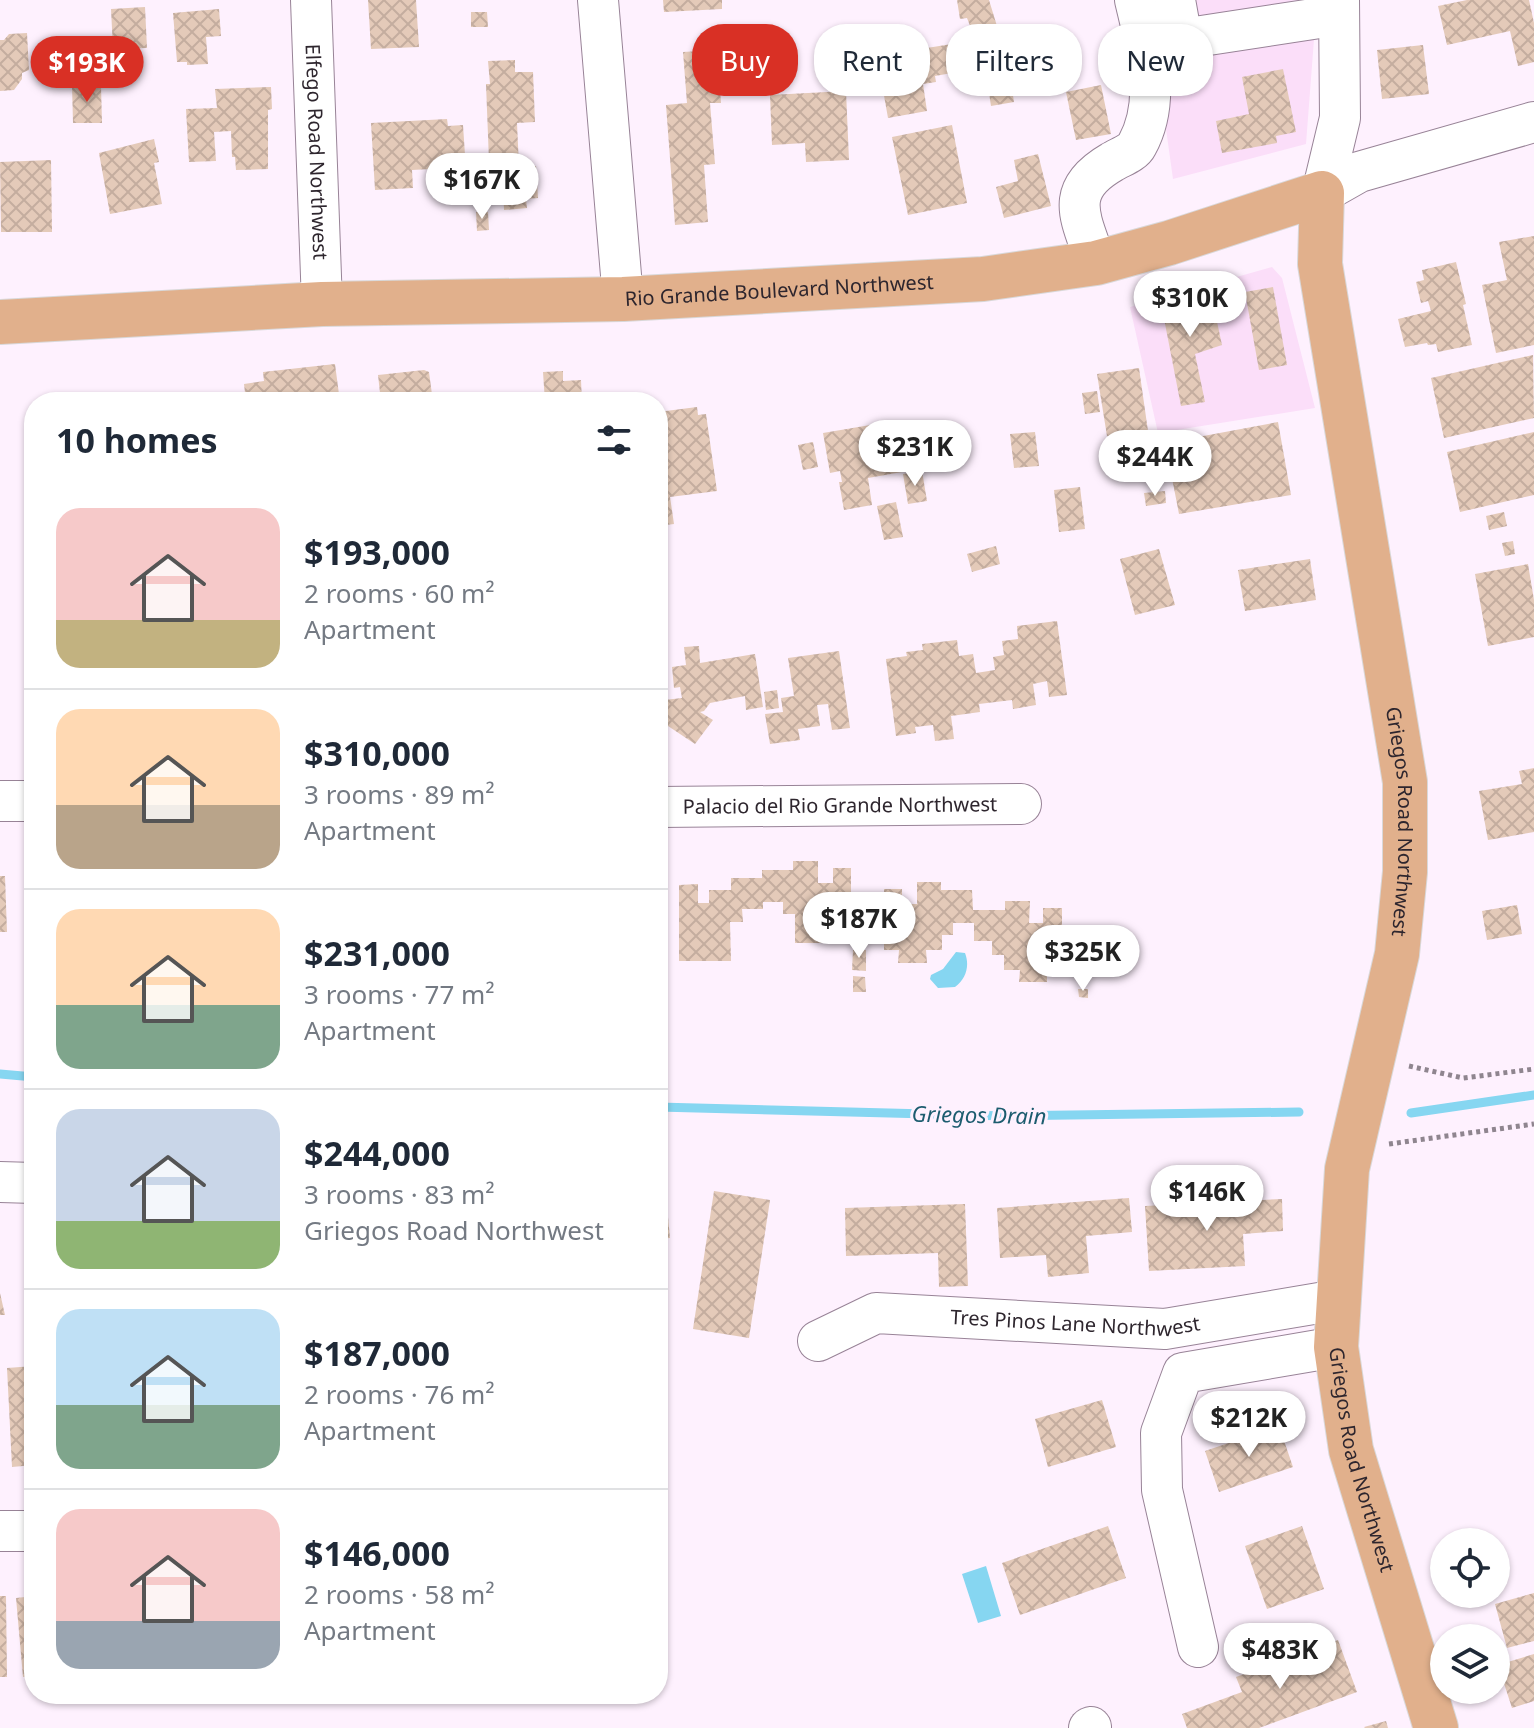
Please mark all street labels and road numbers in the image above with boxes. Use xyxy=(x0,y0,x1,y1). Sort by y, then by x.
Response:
street label: Elfego Road Northwest xyxy=(300,43,334,261)
street label: Rio Grande Boulevard Northwest xyxy=(624,268,934,312)
street label: Griegos Road Northwest xyxy=(1380,704,1419,938)
street label: Palacio del Rio Grande Northwest xyxy=(683,790,997,820)
street label: Tres Pinos Lane Northwest xyxy=(950,1303,1202,1342)
street label: Griegos Road Northwest xyxy=(1323,1345,1402,1575)

